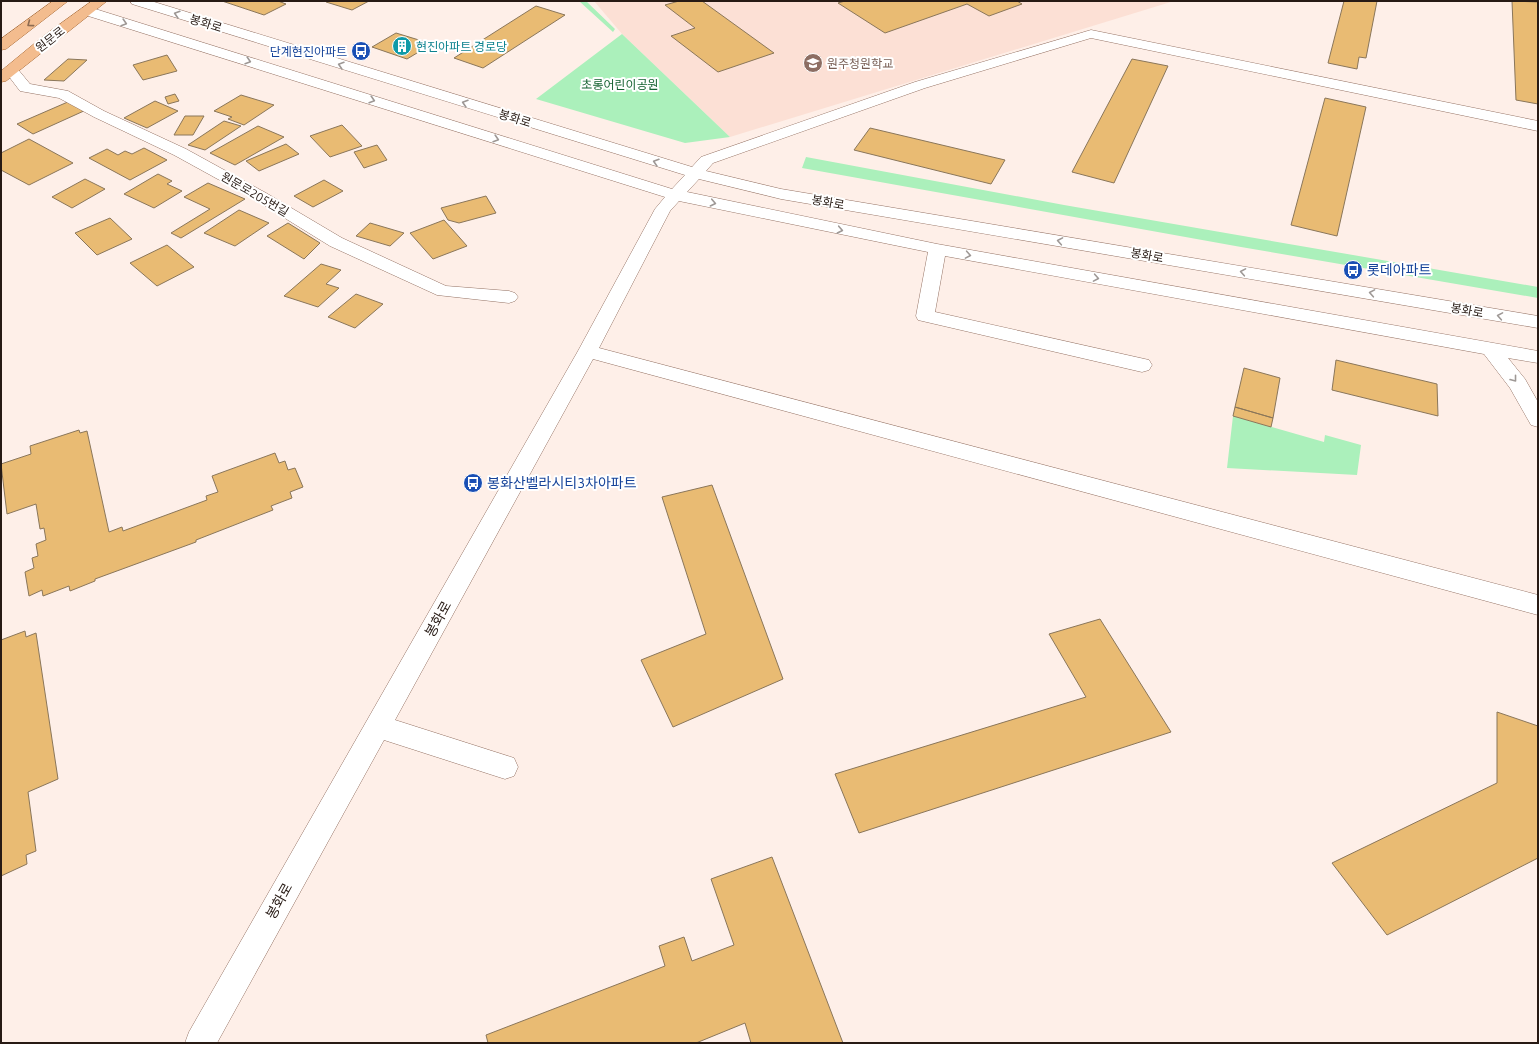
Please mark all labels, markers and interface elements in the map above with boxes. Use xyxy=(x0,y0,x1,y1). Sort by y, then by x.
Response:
one-way arrow xyxy=(173,10,180,19)
street label: 봉화로 xyxy=(188,12,224,34)
one-way arrow xyxy=(120,18,127,26)
one-way arrow xyxy=(28,20,35,27)
street label: 원문로 xyxy=(33,24,67,54)
building icon: 현진아파트 경로당 xyxy=(391,35,413,57)
bus stop icon: 단계현진아파트 xyxy=(350,40,372,62)
place label: 현진아파트 경로당 xyxy=(416,40,507,53)
place label: 단계현진아파트 xyxy=(270,45,347,58)
school or university icon: 원주청원학교 xyxy=(802,52,824,74)
one-way arrow xyxy=(244,56,251,65)
place label: 원주청원학교 xyxy=(827,57,893,70)
one-way arrow xyxy=(338,61,345,70)
park label: 초롱어린이공원 xyxy=(581,78,659,91)
one-way arrow xyxy=(369,95,376,104)
one-way arrow xyxy=(462,99,469,108)
street label: 봉화로 xyxy=(497,107,533,129)
one-way arrow xyxy=(493,134,500,143)
one-way arrow xyxy=(653,158,660,167)
street label: 원문로205번길 xyxy=(219,169,291,219)
street label: 봉화로 xyxy=(811,193,845,211)
one-way arrow xyxy=(710,199,716,207)
one-way arrow xyxy=(837,225,844,233)
one-way arrow xyxy=(1057,237,1063,246)
street label: 봉화로 xyxy=(1130,246,1164,264)
one-way arrow xyxy=(965,250,971,259)
bus stop icon: 롯데아파트 xyxy=(1342,259,1364,281)
place label: 롯데아파트 xyxy=(1367,262,1432,278)
one-way arrow xyxy=(1240,268,1246,276)
one-way arrow xyxy=(1093,273,1099,282)
one-way arrow xyxy=(1368,289,1375,298)
street label: 봉화로 xyxy=(1450,301,1484,319)
one-way arrow xyxy=(1497,312,1503,320)
one-way arrow xyxy=(1510,374,1517,381)
bus stop icon: 봉화산벨라시티3차아파트 xyxy=(462,472,484,494)
place label: 봉화산벨라시티3차아파트 xyxy=(487,475,637,491)
street label: 봉화로 xyxy=(422,598,454,640)
street label: 봉화로 xyxy=(263,880,295,922)

